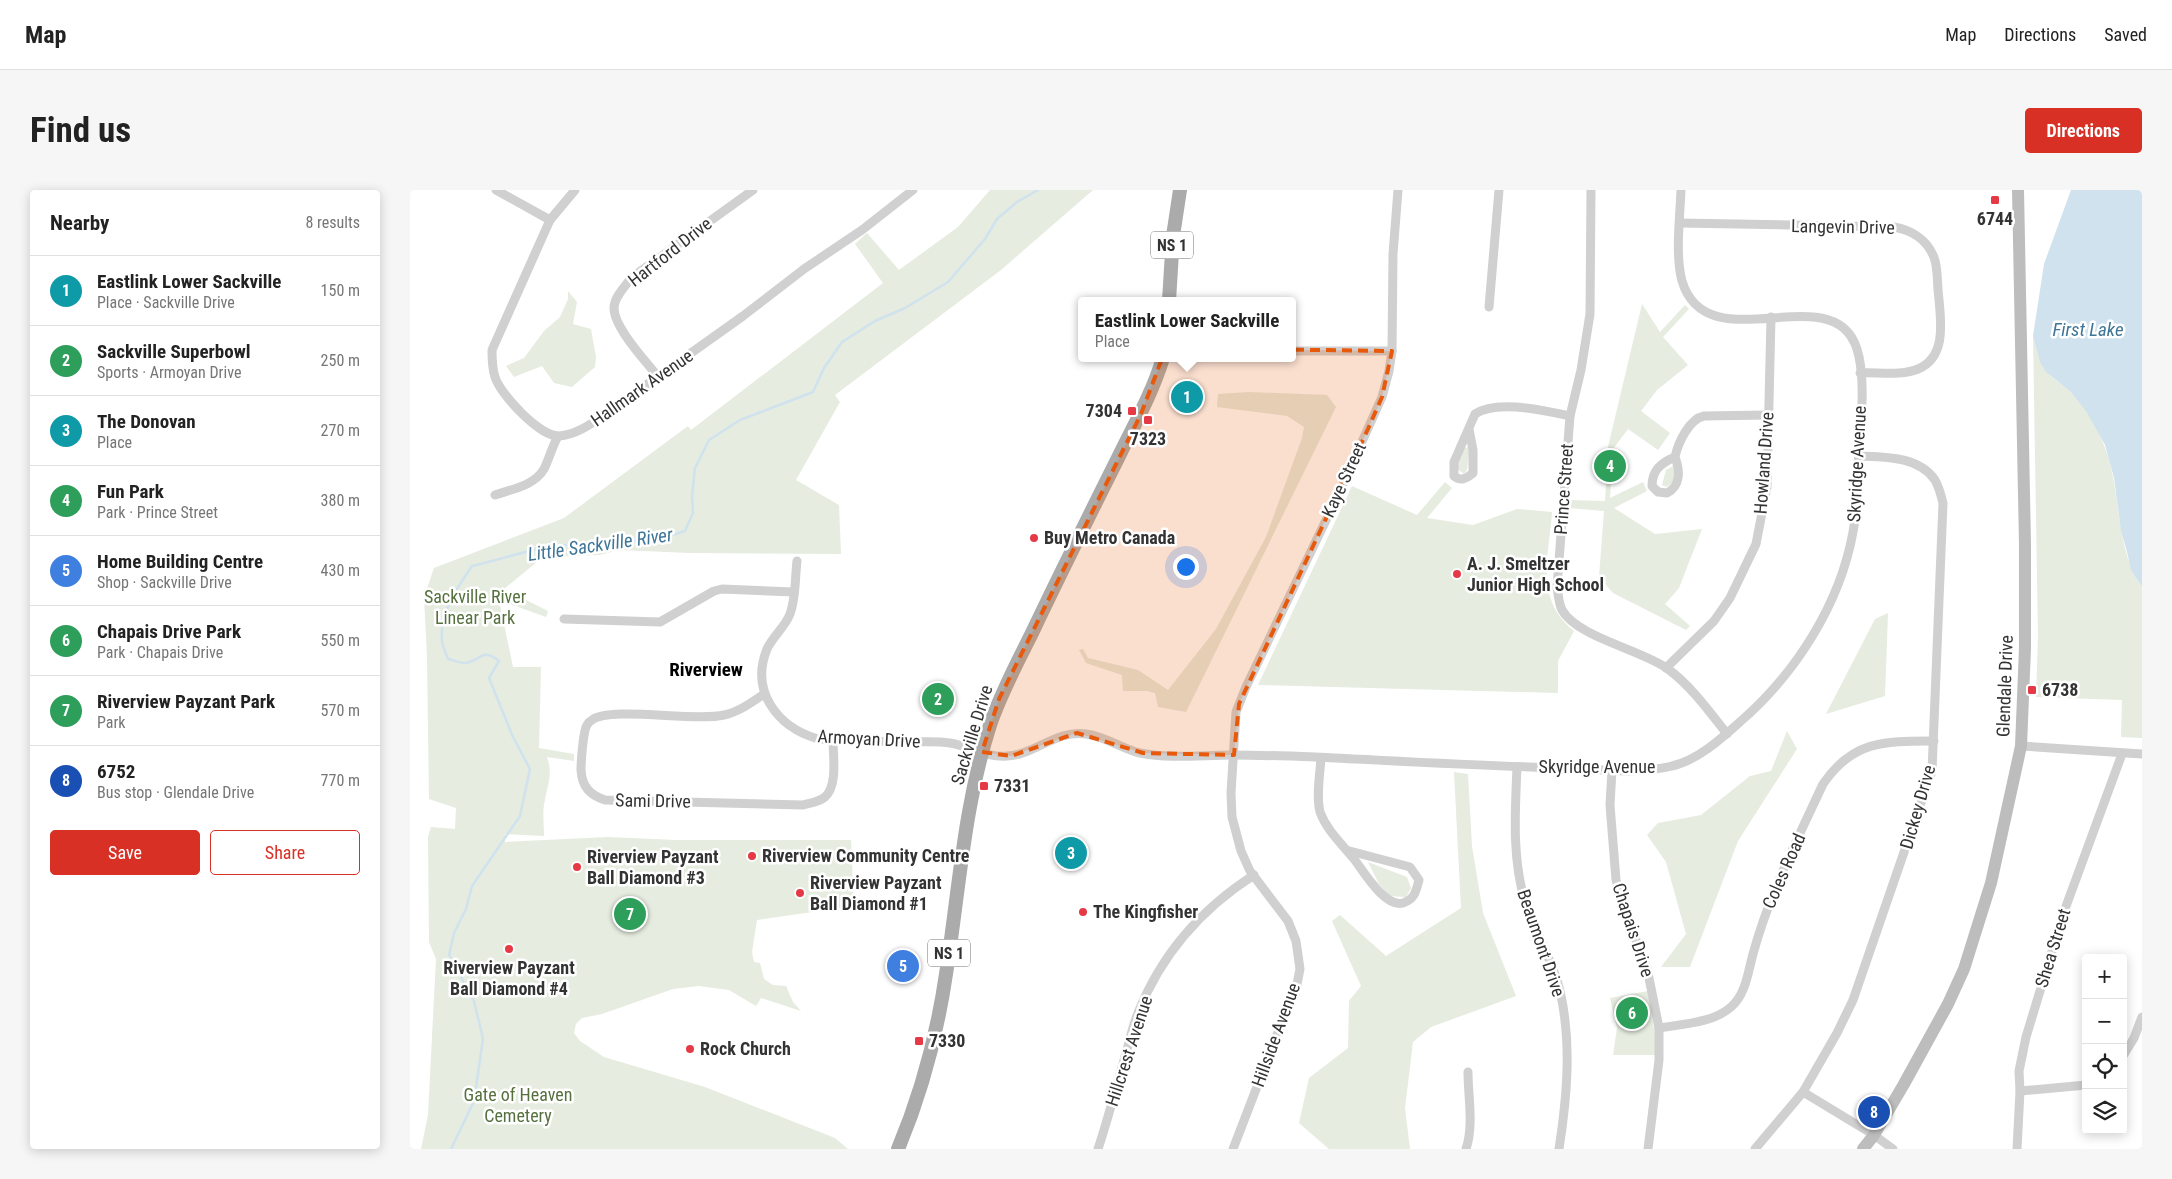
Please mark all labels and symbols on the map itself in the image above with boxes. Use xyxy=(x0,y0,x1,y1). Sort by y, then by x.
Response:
marker: 6744 xyxy=(1989,194,2001,206)
place label: 6744 xyxy=(1977,208,2013,229)
street label: Hartford Drive xyxy=(624,213,716,291)
street label: Langevin Drive xyxy=(1791,215,1895,238)
road number: NS 1 xyxy=(1151,232,1193,258)
water label: First Lake xyxy=(2052,318,2124,341)
street label: Hallmark Avenue xyxy=(587,345,697,431)
pin: 1 xyxy=(1171,378,1203,416)
place label: 7304 xyxy=(1086,400,1122,421)
marker: 7304 xyxy=(1126,405,1138,417)
street label: Skyridge Avenue xyxy=(1843,405,1870,523)
street label: Howland Drive xyxy=(1749,411,1778,515)
marker: 7323 xyxy=(1142,414,1154,426)
place label: 7323 xyxy=(1130,428,1166,449)
street label: Kaye Street xyxy=(1317,439,1370,521)
street label: Prince Street xyxy=(1550,443,1577,535)
pin: 4 xyxy=(1594,447,1626,485)
water label: Little Sackville River xyxy=(526,523,674,566)
place label: Buy Metro Canada xyxy=(1044,527,1175,548)
marker: Buy Metro Canada xyxy=(1028,532,1040,544)
place label: A. J. Smeltzer Junior High School xyxy=(1467,553,1604,595)
your location xyxy=(1173,554,1199,580)
marker: A. J. Smeltzer Junior High School xyxy=(1451,568,1463,580)
park label: Sackville River Linear Park xyxy=(424,586,527,628)
street label: Glendale Drive xyxy=(1992,635,2017,737)
district label: Riverview xyxy=(669,658,743,681)
place label: 6738 xyxy=(2042,679,2078,700)
pin: 2 xyxy=(922,680,954,718)
street label: Sackville Drive xyxy=(946,683,997,787)
marker: 6738 xyxy=(2026,684,2038,696)
street label: Armoyan Drive xyxy=(817,725,921,752)
street label: Skyridge Avenue xyxy=(1539,756,1655,777)
street label: Dickey Drive xyxy=(1896,762,1940,851)
place label: 7331 xyxy=(994,775,1030,796)
marker: 7331 xyxy=(978,780,990,792)
street label: Sami Drive xyxy=(615,789,691,812)
street label: Coles Road xyxy=(1758,830,1809,912)
pin: 3 xyxy=(1055,834,1087,872)
place label: Riverview Community Centre xyxy=(762,845,970,866)
place label: Riverview Payzant Ball Diamond #3 xyxy=(587,846,719,888)
marker: Riverview Community Centre xyxy=(746,850,758,862)
marker: Riverview Payzant Ball Diamond #3 xyxy=(571,861,583,873)
place label: Riverview Payzant Ball Diamond #1 xyxy=(810,872,942,914)
street label: Chapais Drive xyxy=(1608,880,1659,979)
street label: Beaumont Drive xyxy=(1513,886,1570,999)
marker: Riverview Payzant Ball Diamond #1 xyxy=(794,887,806,899)
pin: 7 xyxy=(614,895,646,933)
place label: The Kingfisher xyxy=(1093,901,1198,922)
marker: The Kingfisher xyxy=(1077,906,1089,918)
street label: Shea Street xyxy=(2031,906,2074,990)
road number: NS 1 xyxy=(928,940,970,966)
marker: Riverview Payzant Ball Diamond #4 xyxy=(503,943,515,955)
pin: 5 xyxy=(887,947,919,985)
place label: Riverview Payzant Ball Diamond #4 xyxy=(443,957,575,999)
street label: Hillside Avenue xyxy=(1247,980,1304,1090)
street label: Hillcrest Avenue xyxy=(1101,993,1156,1109)
pin: 6 xyxy=(1616,994,1648,1032)
place label: 7330 xyxy=(929,1030,965,1051)
marker: 7330 xyxy=(913,1035,925,1047)
place label: Rock Church xyxy=(700,1038,791,1059)
marker: Rock Church xyxy=(684,1043,696,1055)
park label: Gate of Heaven Cemetery xyxy=(464,1084,572,1126)
pin: 8 xyxy=(1858,1093,1890,1131)

